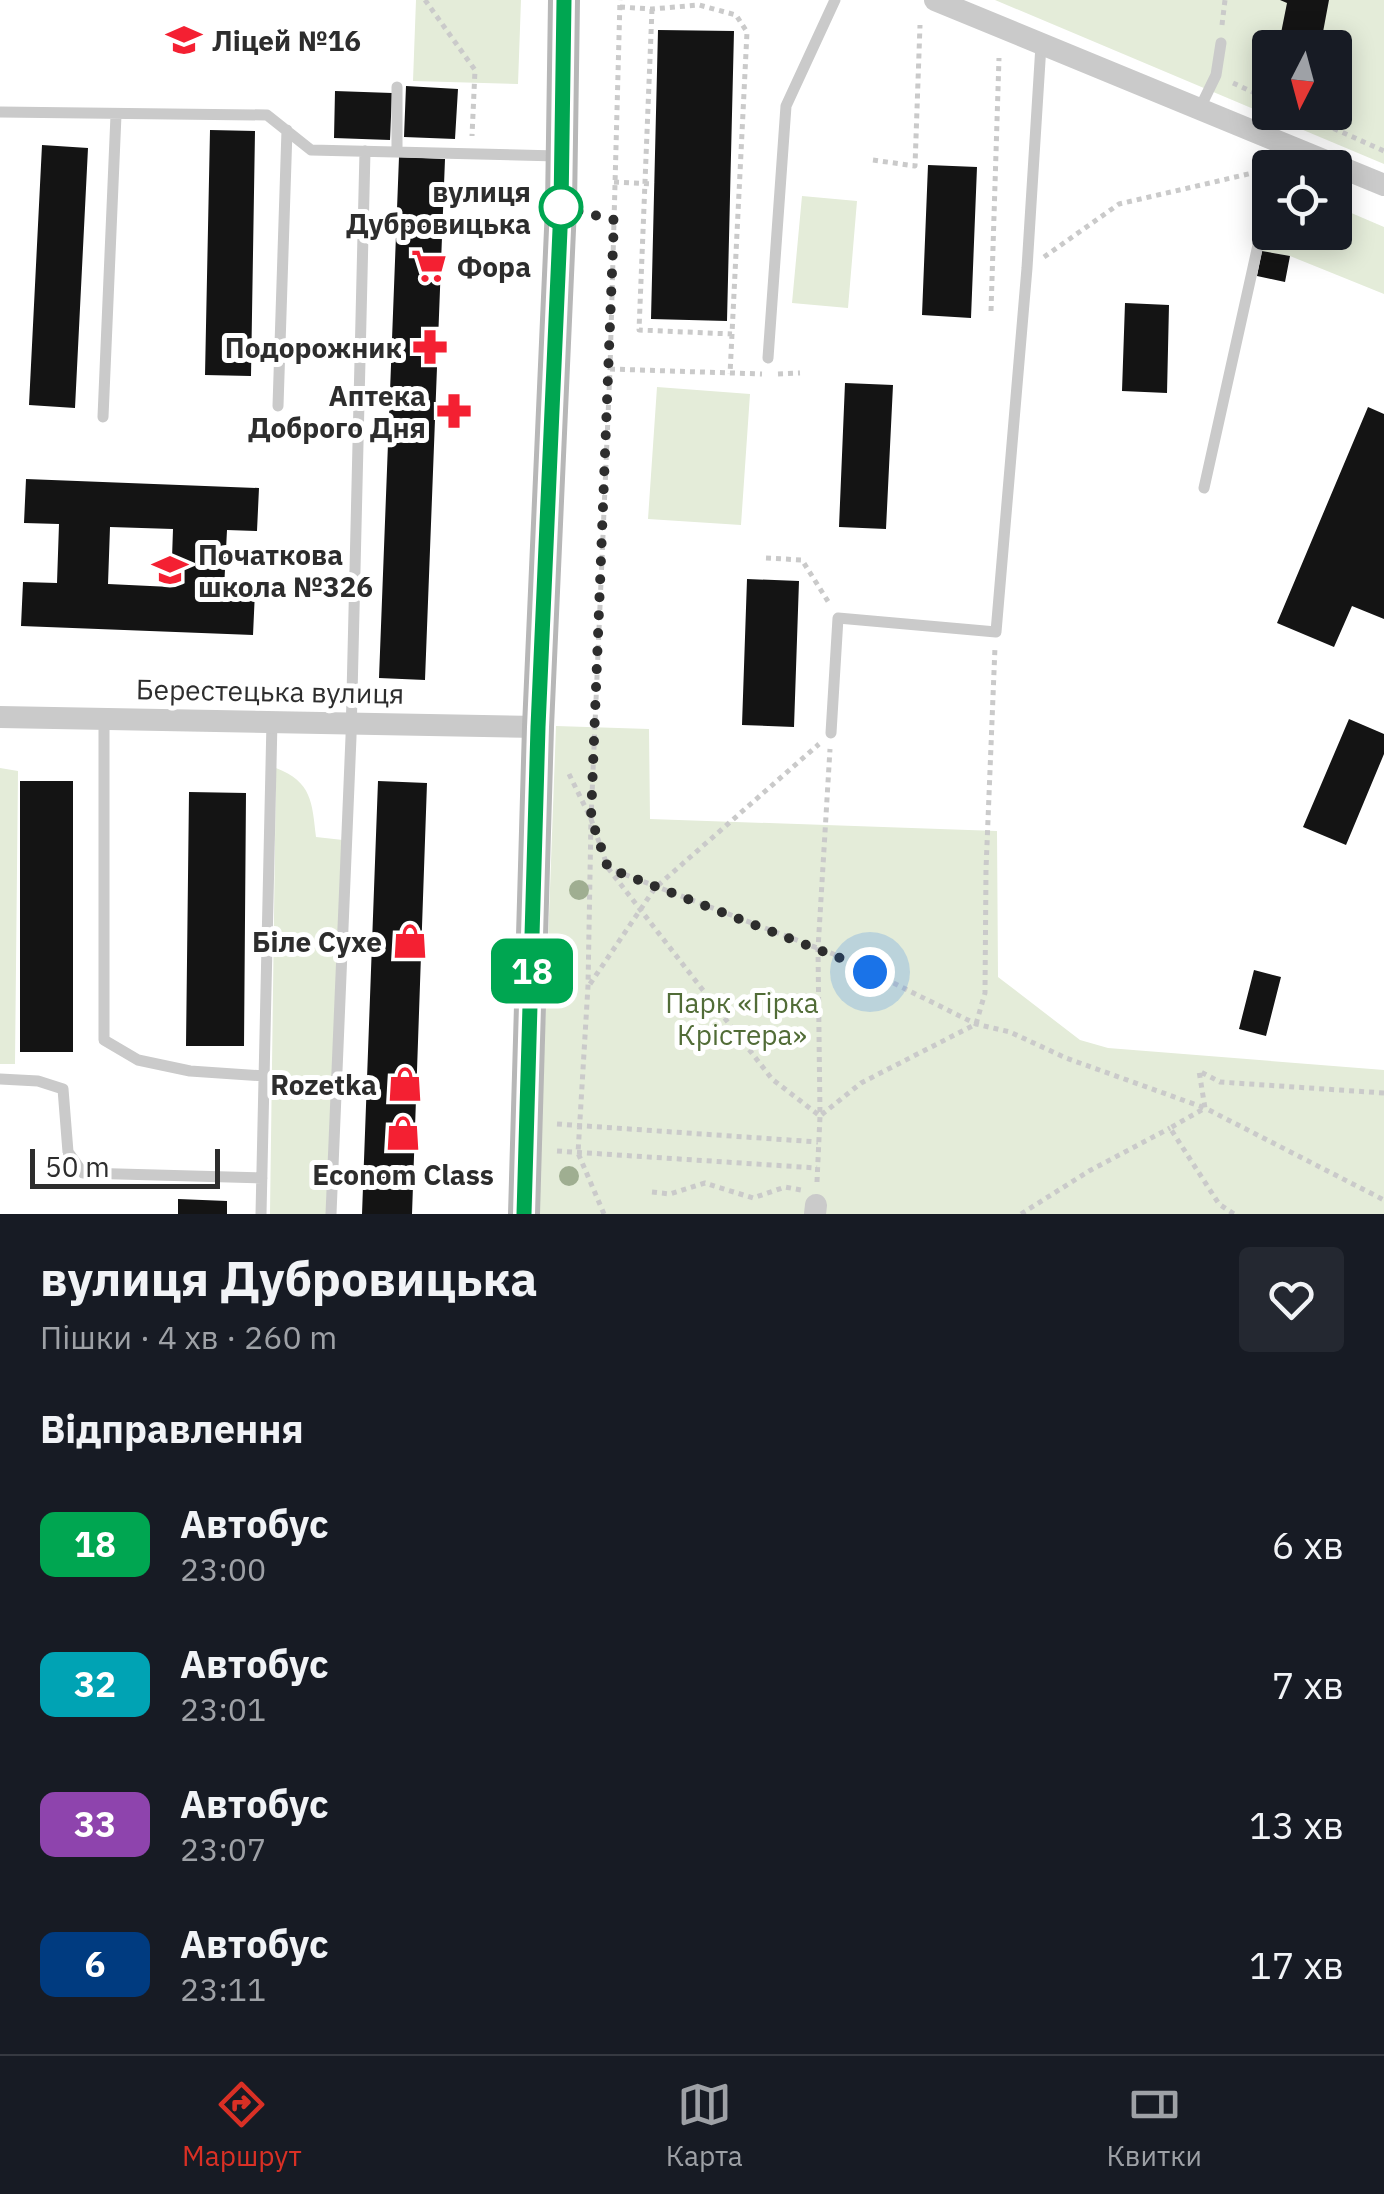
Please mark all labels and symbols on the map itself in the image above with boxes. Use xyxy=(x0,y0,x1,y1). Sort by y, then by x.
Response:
school or university icon: Ліцей №16 xyxy=(165,21,203,59)
place label: Ліцей №16 xyxy=(212,22,361,59)
north arrow xyxy=(1252,30,1352,130)
place label: вулиця Дубровицька xyxy=(346,173,531,242)
marker: вулиця Дубровицька xyxy=(540,186,582,228)
supermarket icon: Фора xyxy=(410,247,448,285)
place label: Фора xyxy=(457,248,531,285)
pharmacy icon: Подорожник xyxy=(411,328,449,366)
place label: Подорожник xyxy=(225,329,402,366)
place label: Аптека Доброго Дня xyxy=(248,377,426,446)
pharmacy icon: Аптека Доброго Дня xyxy=(435,392,473,430)
place label: Початкова школа №326 xyxy=(198,536,373,605)
school or university icon: Початкова школа №326 xyxy=(151,551,189,589)
street label: Берестецька вулиця xyxy=(136,670,404,712)
shop icon: Біле Сухе xyxy=(391,922,429,960)
place label: Біле Сухе xyxy=(252,923,382,960)
line badge: 18 xyxy=(487,938,577,1004)
your location xyxy=(845,947,895,997)
park label: Парк «Гірка Крістера» xyxy=(665,984,819,1053)
shop icon: Rozetka xyxy=(386,1065,424,1103)
place label: Rozetka xyxy=(270,1066,377,1103)
shop icon: Econom Class xyxy=(384,1114,422,1152)
scale bar xyxy=(30,1144,220,1188)
place label: Econom Class xyxy=(312,1156,494,1193)

